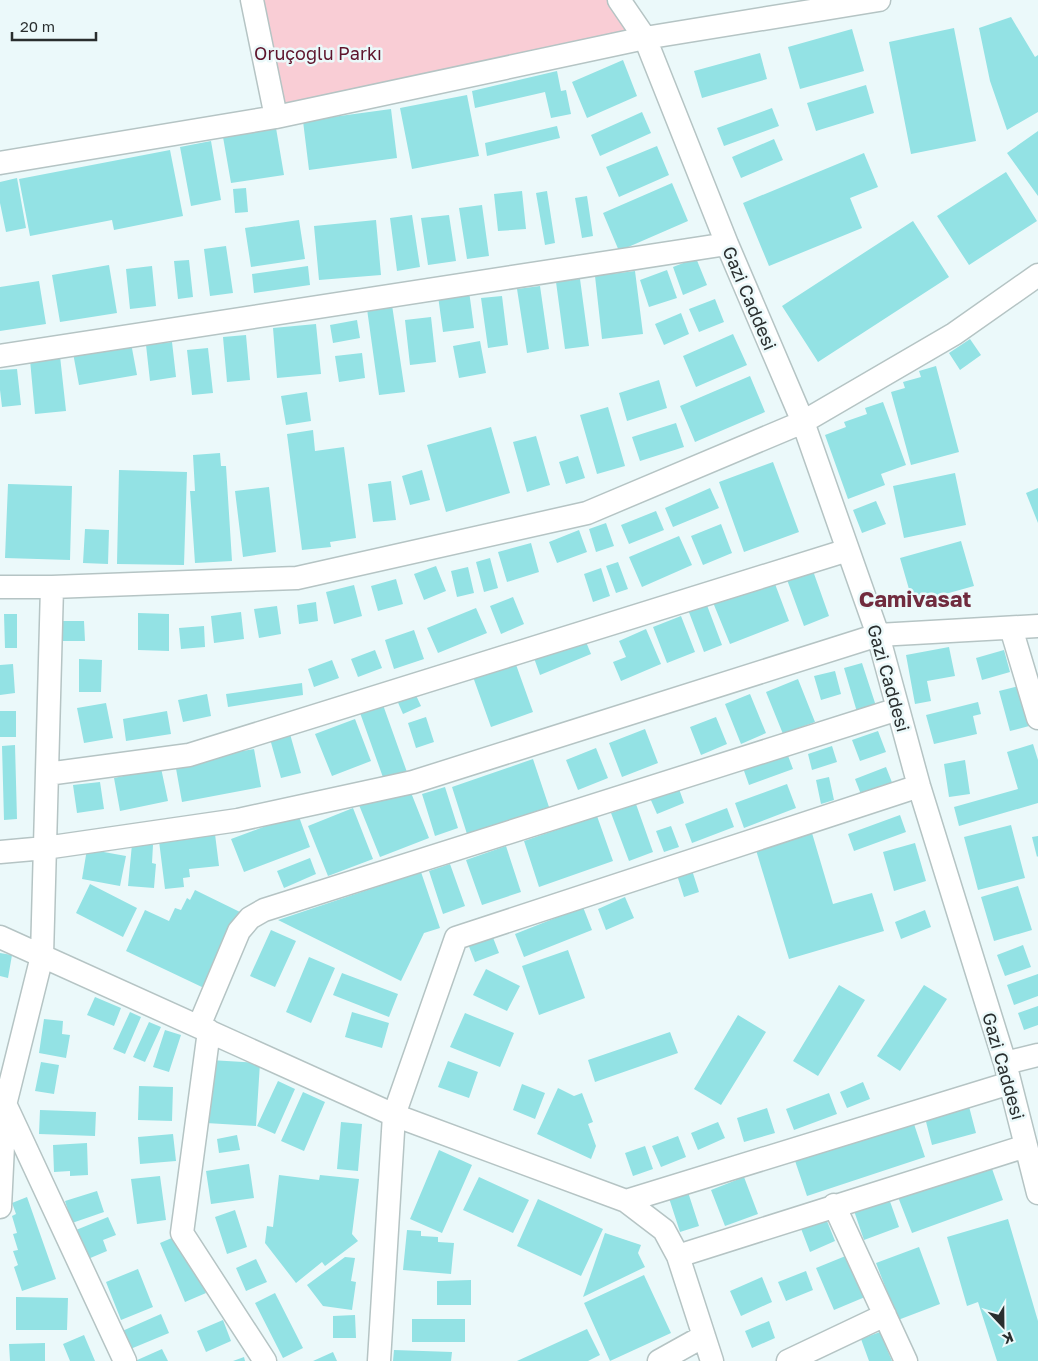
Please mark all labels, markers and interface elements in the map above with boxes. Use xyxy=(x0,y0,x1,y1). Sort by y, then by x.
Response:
scale bar xyxy=(12,10,96,42)
text: 20 m xyxy=(20,17,55,35)
park label: Oruçoğlu Parkı xyxy=(254,42,382,64)
street label: Gazi Caddesi xyxy=(718,243,782,353)
district label: Camivasat xyxy=(859,585,972,612)
street label: Gazi Caddesi xyxy=(863,622,915,734)
street label: Gazi Caddesi xyxy=(978,1010,1030,1122)
north arrow xyxy=(978,1301,1028,1351)
text: K xyxy=(1000,1329,1016,1348)

